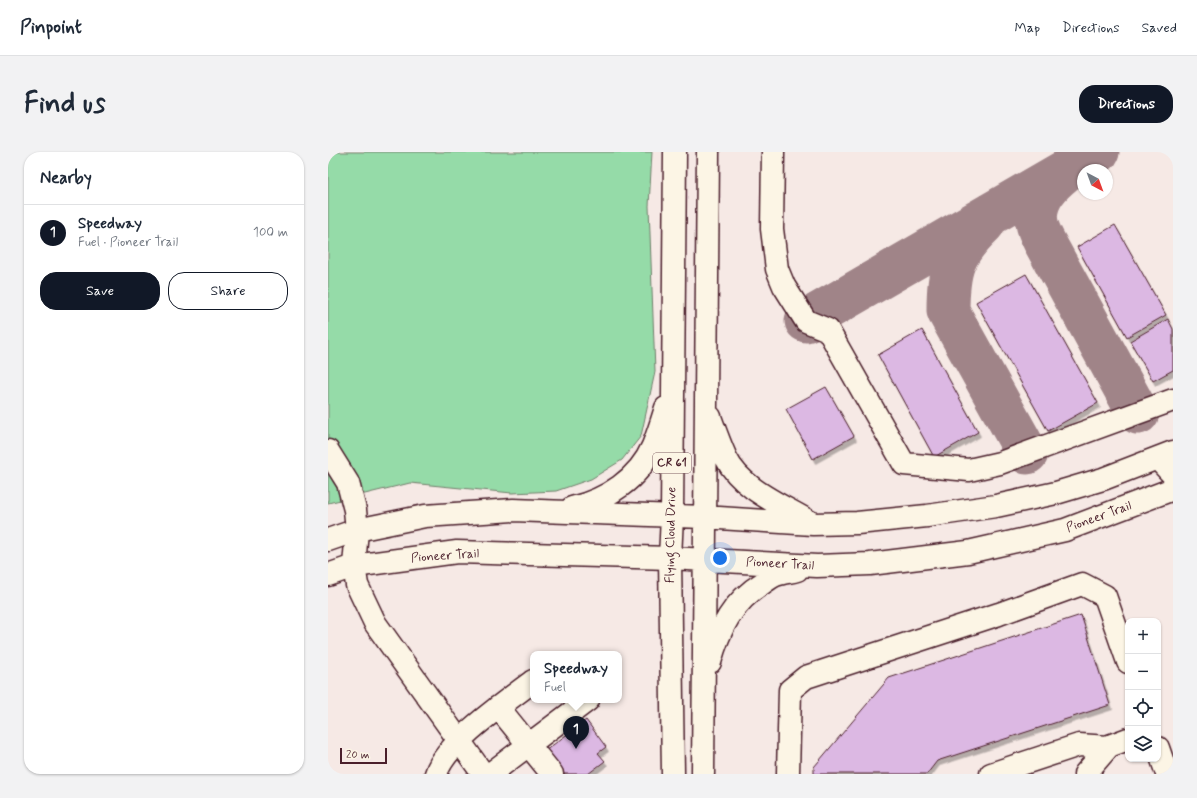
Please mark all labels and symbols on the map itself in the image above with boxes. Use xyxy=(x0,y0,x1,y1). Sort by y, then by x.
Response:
north arrow xyxy=(1077,164,1113,200)
road number: CR 61 xyxy=(653,453,691,473)
street label: Flying Cloud Drive xyxy=(662,486,682,583)
street label: Pioneer Trail xyxy=(1064,497,1134,537)
street label: Pioneer Trail xyxy=(410,545,480,567)
your location xyxy=(710,548,730,568)
street label: Pioneer Trail xyxy=(745,554,815,574)
pin: 1 xyxy=(563,716,589,749)
scale bar xyxy=(340,746,387,765)

